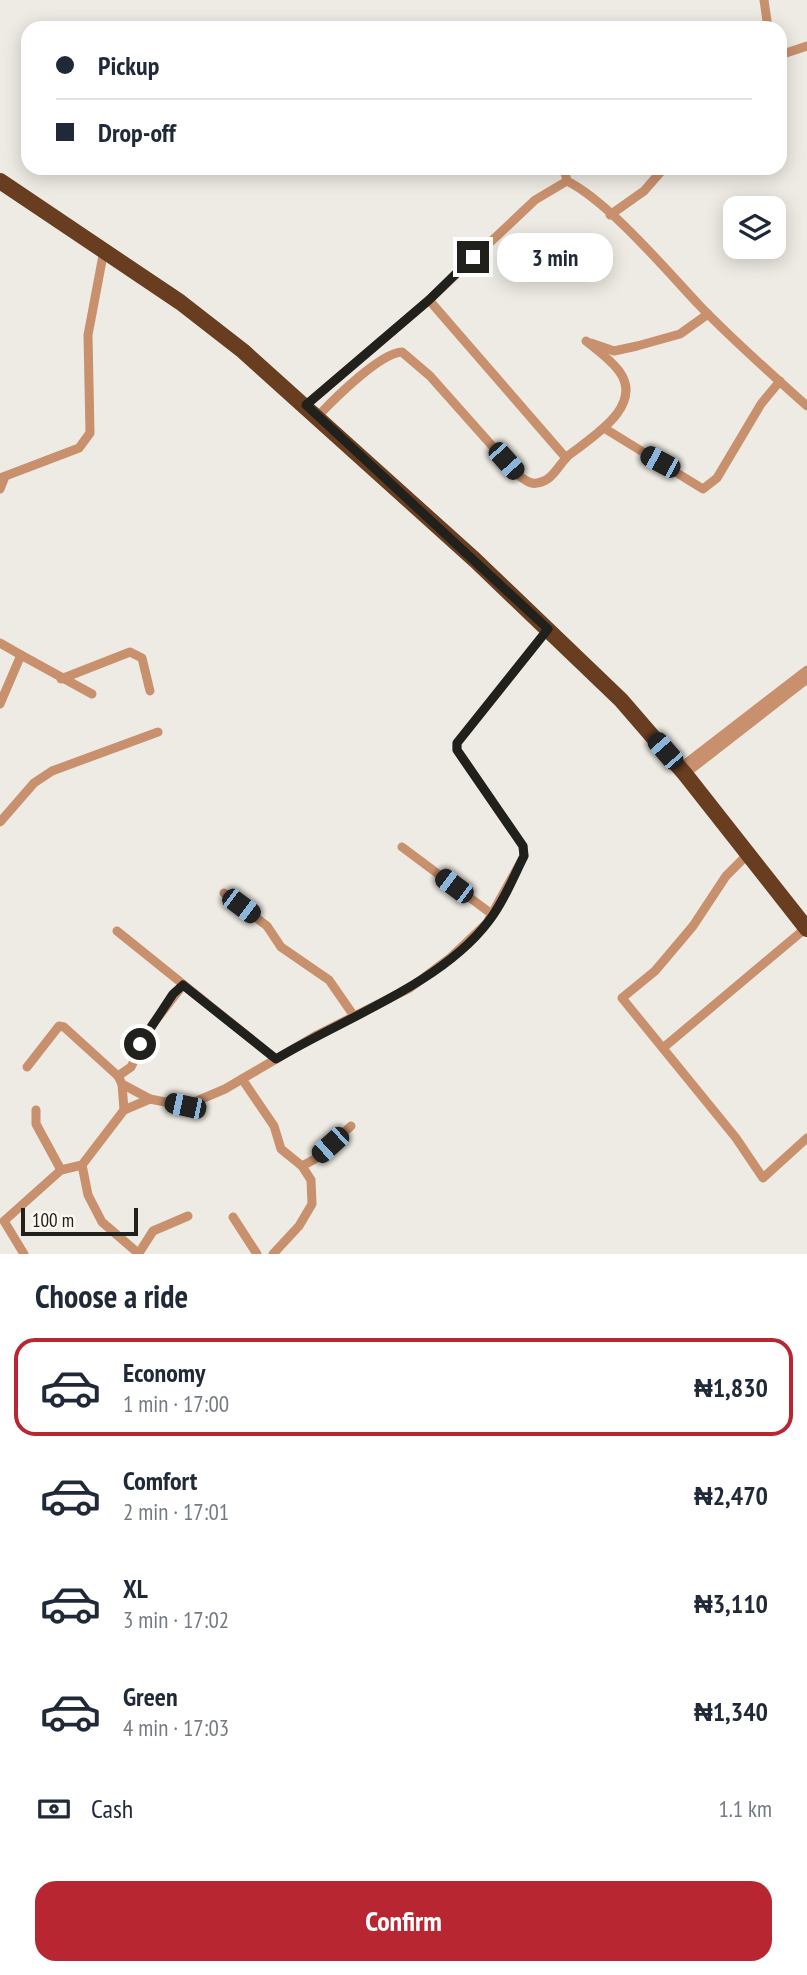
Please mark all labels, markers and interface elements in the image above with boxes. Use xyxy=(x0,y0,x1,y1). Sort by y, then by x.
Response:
text: Pickup xyxy=(98,49,159,82)
text: Drop-off xyxy=(98,116,176,149)
map controls xyxy=(723,196,786,259)
button: layers xyxy=(723,196,786,259)
callout: 3 min xyxy=(498,232,613,282)
route end xyxy=(457,241,489,273)
text: 3 min xyxy=(532,243,578,272)
car xyxy=(485,438,528,484)
car xyxy=(637,443,684,481)
car xyxy=(644,728,687,774)
car xyxy=(431,865,478,907)
car xyxy=(218,885,265,927)
route start xyxy=(124,1028,156,1060)
car xyxy=(163,1091,208,1121)
car xyxy=(308,1123,353,1167)
scale bar xyxy=(21,1205,138,1237)
text: 100 m xyxy=(32,1208,74,1232)
text: Choose a ride xyxy=(35,1275,188,1317)
icon: car xyxy=(39,1356,102,1419)
text: Economy xyxy=(123,1356,205,1389)
text: ₦1,830 xyxy=(694,1371,768,1404)
text: 1 min · 17:00 xyxy=(123,1389,229,1418)
icon: car xyxy=(39,1464,102,1527)
text: Comfort xyxy=(123,1464,197,1497)
text: ₦2,470 xyxy=(694,1479,768,1512)
text: 2 min · 17:01 xyxy=(123,1497,229,1526)
icon: car xyxy=(39,1572,102,1635)
text: XL xyxy=(123,1572,148,1605)
text: ₦3,110 xyxy=(694,1587,768,1620)
text: 3 min · 17:02 xyxy=(123,1605,229,1634)
icon: car xyxy=(39,1680,102,1743)
text: Green xyxy=(123,1680,178,1713)
text: ₦1,340 xyxy=(694,1695,768,1728)
text: 4 min · 17:03 xyxy=(123,1713,229,1742)
icon: cash xyxy=(35,1790,73,1828)
text: Cash xyxy=(91,1792,133,1825)
text: 1.1 km xyxy=(718,1794,772,1823)
button: Confirm xyxy=(35,1881,772,1961)

